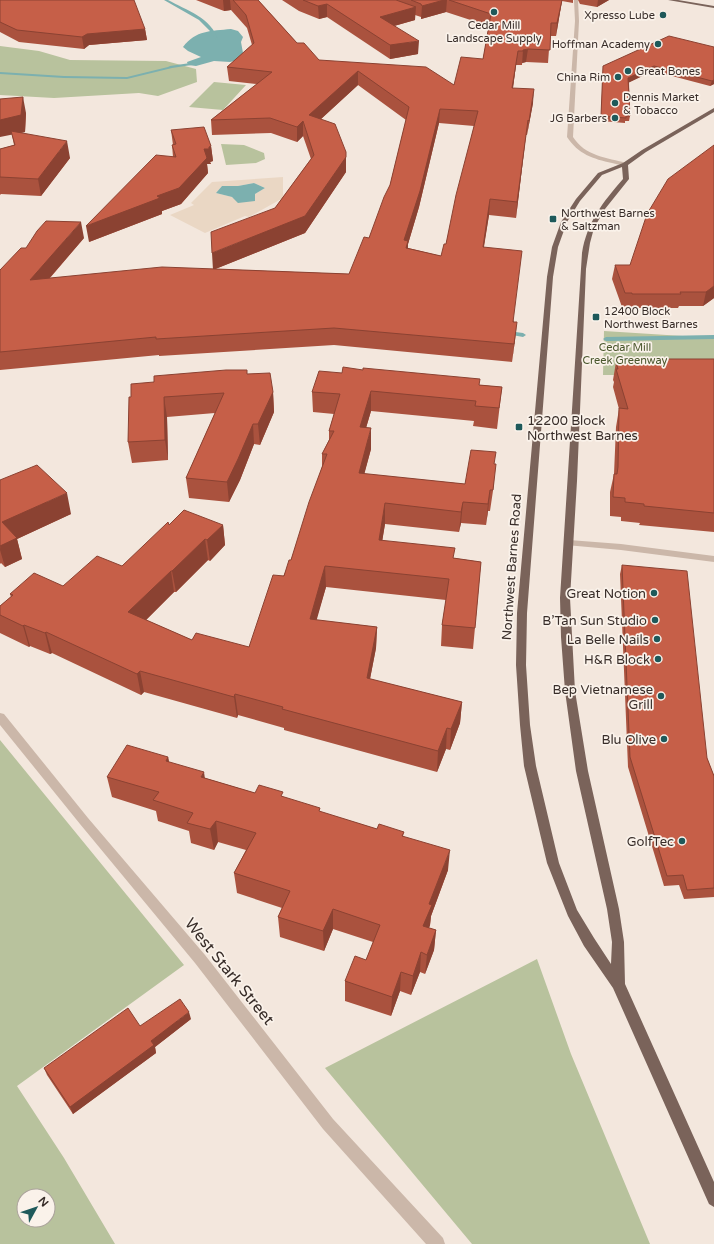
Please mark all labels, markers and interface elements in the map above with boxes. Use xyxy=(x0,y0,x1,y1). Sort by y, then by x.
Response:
marker: Cedar Mill Landscape Supply xyxy=(489,7,499,17)
place label: Xpresso Lube xyxy=(584,9,655,22)
marker: Xpresso Lube xyxy=(658,10,668,20)
place label: Cedar Mill Landscape Supply xyxy=(446,19,542,45)
place label: Hoffman Academy xyxy=(552,38,650,51)
marker: Hoffman Academy xyxy=(653,39,663,49)
place label: Great Bones xyxy=(636,65,700,78)
marker: Great Bones xyxy=(623,66,633,76)
place label: China Rim xyxy=(557,71,610,84)
marker: China Rim xyxy=(613,72,623,82)
place label: Dennis Market & Tobacco xyxy=(623,91,699,117)
marker: Dennis Market & Tobacco xyxy=(610,98,620,108)
place label: JG Barbers xyxy=(550,112,607,125)
marker: JG Barbers xyxy=(610,113,620,123)
place label: Northwest Barnes & Saltzman xyxy=(561,207,655,233)
marker: Northwest Barnes & Saltzman xyxy=(548,214,558,224)
place label: 12400 Block Northwest Barnes xyxy=(604,305,698,331)
marker: 12400 Block Northwest Barnes xyxy=(591,312,601,322)
park label: Cedar Mill Creek Greenway xyxy=(583,341,668,367)
place label: 12200 Block Northwest Barnes xyxy=(527,413,638,444)
marker: 12200 Block Northwest Barnes xyxy=(514,422,524,432)
street label: Northwest Barnes Road xyxy=(499,493,525,641)
place label: Great Notion xyxy=(566,586,646,602)
marker: Great Notion xyxy=(649,588,659,598)
place label: B’Tan Sun Studio xyxy=(542,613,647,629)
marker: B’Tan Sun Studio xyxy=(650,615,660,625)
place label: La Belle Nails xyxy=(567,632,649,648)
marker: La Belle Nails xyxy=(652,634,662,644)
place label: H&R Block xyxy=(584,652,650,668)
marker: H&R Block xyxy=(653,654,663,664)
place label: Bep Vietnamese Grill xyxy=(553,682,653,713)
marker: Bep Vietnamese Grill xyxy=(656,691,666,701)
place label: Blu Olive xyxy=(601,732,656,748)
marker: Blu Olive xyxy=(659,734,669,744)
place label: GolfTec xyxy=(627,834,674,850)
marker: GolfTec xyxy=(677,836,687,846)
street label: West Stark Street xyxy=(180,914,278,1029)
north arrow xyxy=(16,1188,56,1228)
text: N xyxy=(35,1194,51,1209)

